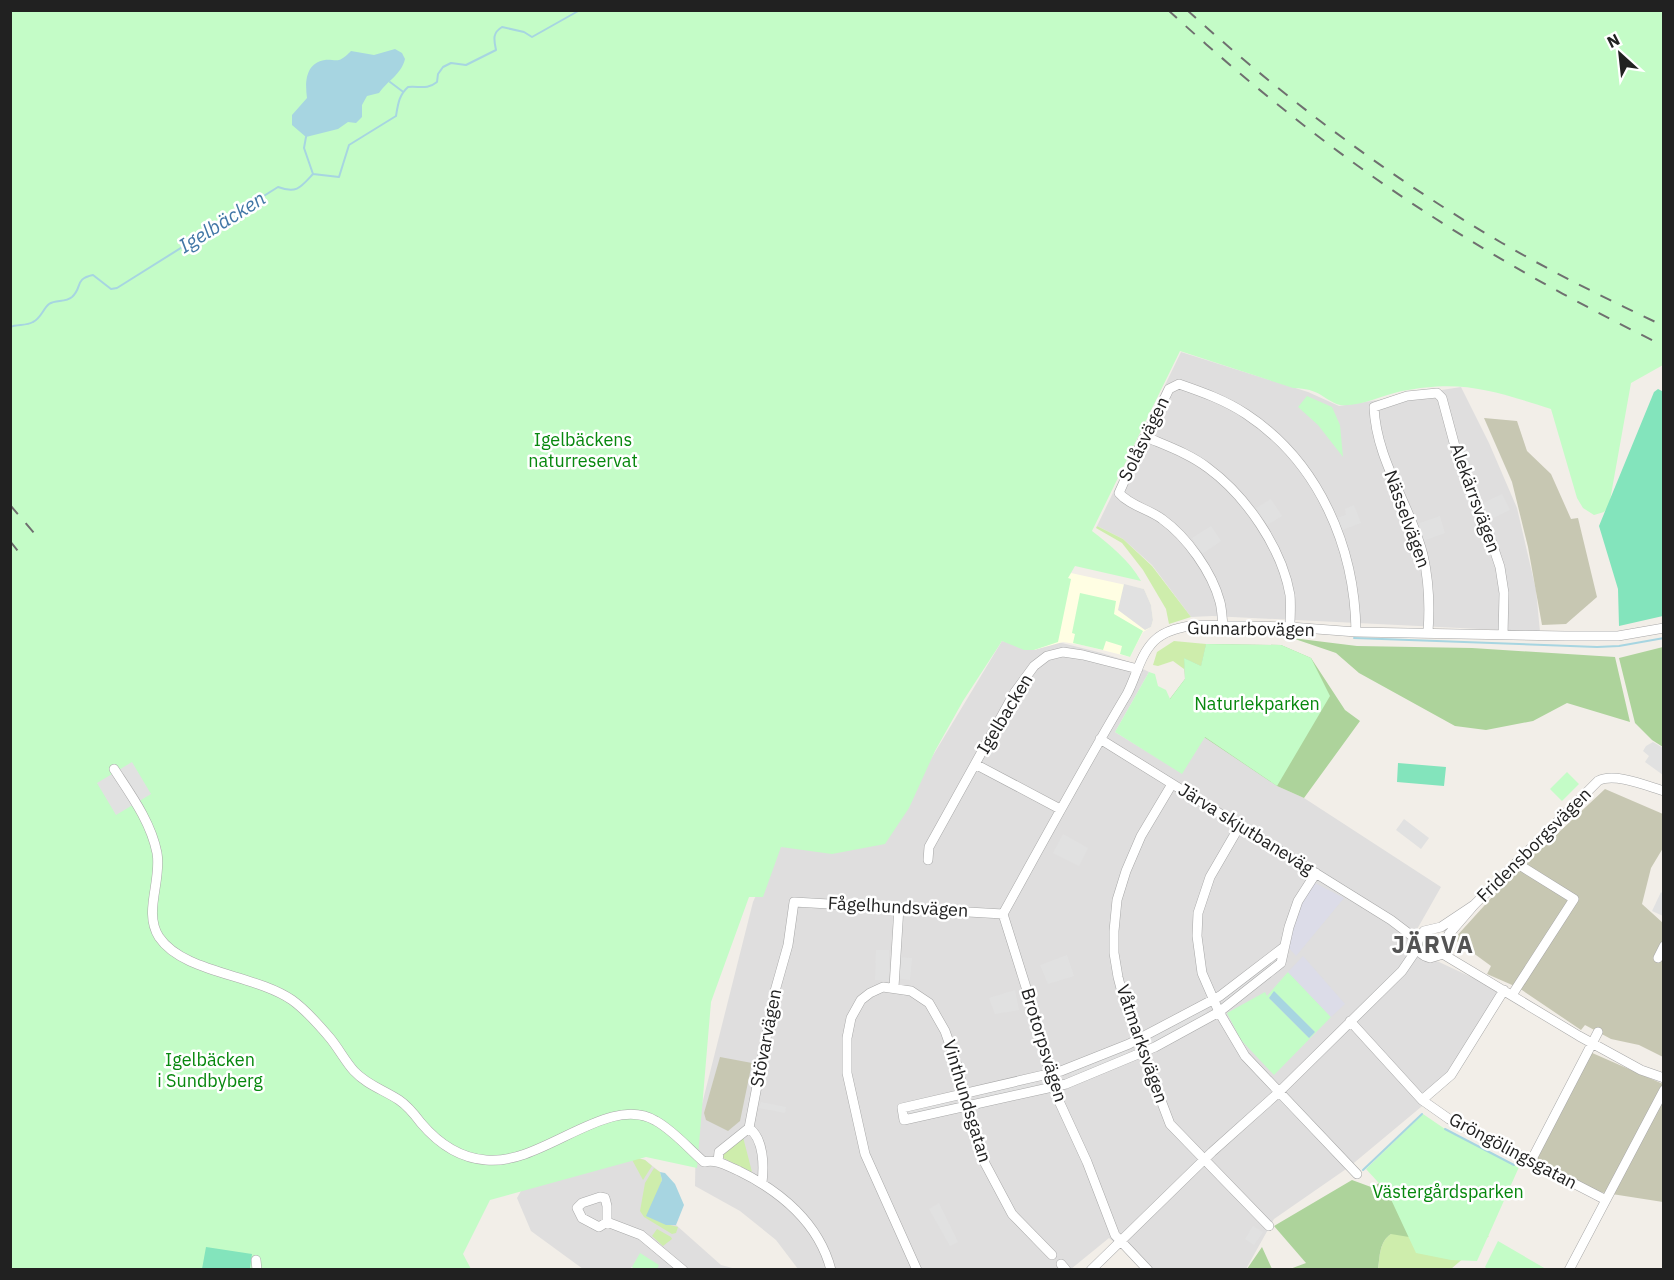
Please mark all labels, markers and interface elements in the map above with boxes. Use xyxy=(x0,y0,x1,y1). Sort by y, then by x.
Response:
north arrow xyxy=(1590,24,1650,84)
text: N xyxy=(1603,29,1623,52)
water label: Igelbäcken xyxy=(173,184,270,259)
street label: Solåsvägen xyxy=(1113,393,1174,485)
park label: Igelbäckens naturreservat xyxy=(528,428,638,472)
street label: Alekärrsvägen xyxy=(1445,440,1506,556)
street label: Nässelvägen xyxy=(1379,467,1436,571)
street label: Gunnarbovägen xyxy=(1187,616,1315,641)
street label: Igelbacken xyxy=(972,669,1038,758)
park label: Naturlekparken xyxy=(1194,692,1320,715)
street label: Järva skjutbaneväg xyxy=(1174,778,1319,880)
street label: Fridensborgsvägen xyxy=(1472,783,1596,907)
street label: Fågelhundsvägen xyxy=(827,891,969,922)
district label: JÄRVA xyxy=(1391,928,1475,960)
street label: Våtmarksvägen xyxy=(1111,982,1174,1106)
street label: Brotorpsvägen xyxy=(1016,985,1073,1105)
street label: Stövarvägen xyxy=(745,987,786,1089)
street label: Vinthundsgatan xyxy=(938,1037,997,1165)
park label: Igelbäcken i Sundbyberg xyxy=(157,1048,263,1092)
street label: Gröngölingsgatan xyxy=(1445,1107,1581,1194)
park label: Västergårdsparken xyxy=(1372,1180,1524,1203)

